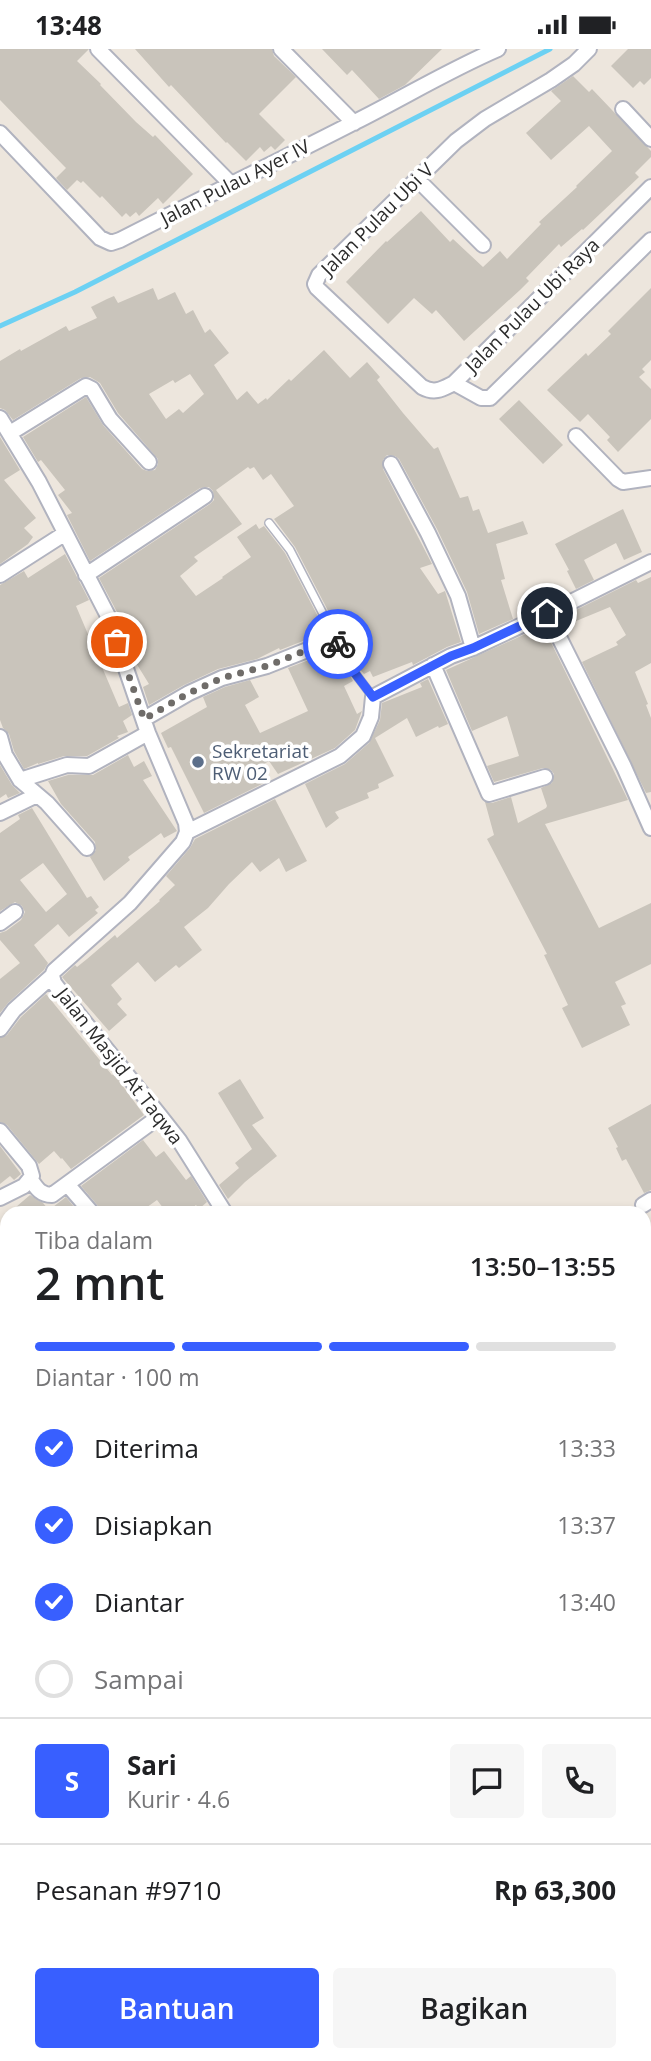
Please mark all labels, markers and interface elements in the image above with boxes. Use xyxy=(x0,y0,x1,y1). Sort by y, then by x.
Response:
text: 13:48 xyxy=(35,7,102,43)
street label: Jalan Pulau Ayer IV xyxy=(154,133,315,232)
street label: Jalan Pulau Ubi V xyxy=(314,157,439,282)
street label: Jalan Pulau Ubi Raya xyxy=(458,232,605,379)
pin xyxy=(517,583,577,643)
icon: home xyxy=(528,594,566,632)
courier xyxy=(303,609,373,679)
pin xyxy=(87,612,147,672)
icon: bag xyxy=(98,623,136,661)
icon: bike xyxy=(319,625,357,663)
place label: Sekretariat RW 02 xyxy=(212,738,309,786)
marker: Sekretariat RW 02 xyxy=(190,754,206,770)
street label: Jalan Masjid At Taqwa xyxy=(49,981,189,1150)
text: Tiba dalam xyxy=(35,1224,153,1256)
text: 13:50–13:55 xyxy=(470,1248,616,1284)
text: 2 mnt xyxy=(35,1251,165,1313)
text: Diantar · 100 m xyxy=(35,1361,199,1393)
icon: check xyxy=(35,1429,73,1467)
text: Diterima xyxy=(94,1430,199,1466)
text: 13:33 xyxy=(557,1432,616,1464)
icon: check xyxy=(35,1506,73,1544)
text: Disiapkan xyxy=(94,1507,213,1543)
text: 13:37 xyxy=(557,1509,616,1541)
icon: check xyxy=(35,1583,73,1621)
text: Diantar xyxy=(94,1584,184,1620)
text: 13:40 xyxy=(557,1586,616,1618)
text: Sampai xyxy=(94,1661,184,1697)
button: chat xyxy=(450,1744,524,1818)
button: phone xyxy=(542,1744,616,1818)
text: Sari xyxy=(127,1747,177,1783)
text: S xyxy=(65,1763,79,1799)
text: Kurir · 4.6 xyxy=(127,1783,230,1815)
text: Pesanan #9710 xyxy=(35,1872,221,1908)
text: Rp 63,300 xyxy=(494,1872,616,1908)
button: Bantuan xyxy=(35,1968,319,2048)
button: Bagikan xyxy=(333,1968,616,2048)

